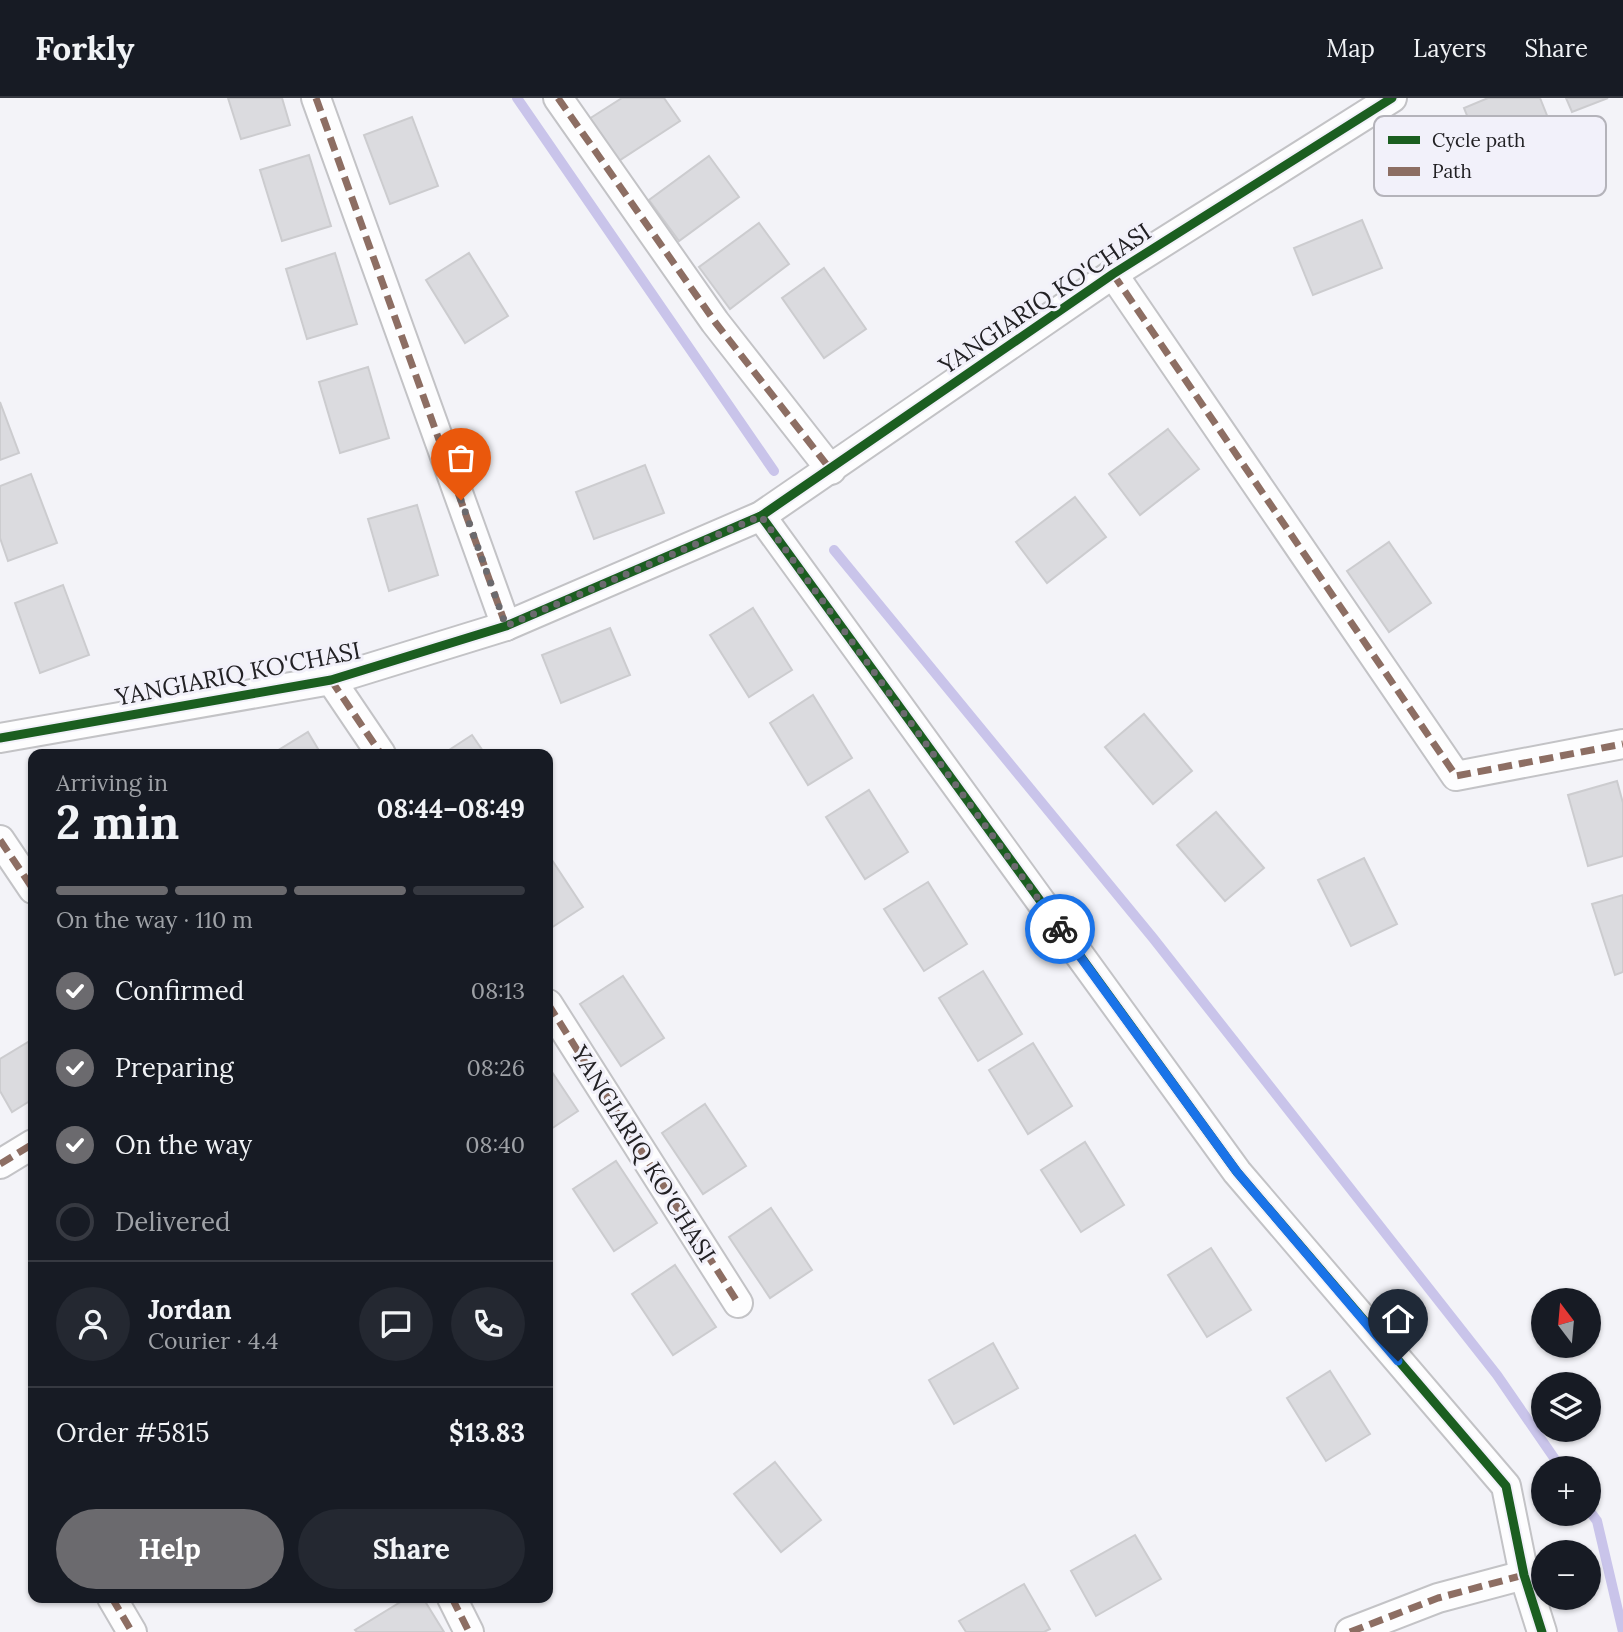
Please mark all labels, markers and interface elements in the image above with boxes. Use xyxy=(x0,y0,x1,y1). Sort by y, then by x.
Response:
text: Forkly xyxy=(35,27,135,69)
text: Map xyxy=(1326,33,1375,64)
text: Layers xyxy=(1413,33,1486,64)
text: Share xyxy=(1524,33,1588,64)
legend xyxy=(1374,116,1606,196)
text: Cycle path xyxy=(1432,128,1525,152)
text: Path xyxy=(1432,159,1472,183)
street label: YANGIARIQ KO'CHASI xyxy=(932,216,1157,382)
pin xyxy=(431,428,491,500)
icon: bag xyxy=(442,439,480,477)
street label: YANGIARIQ KO'CHASI xyxy=(112,635,363,713)
text: Arriving in xyxy=(56,768,168,797)
text: 08:44–08:49 xyxy=(377,792,525,825)
text: 2 min xyxy=(56,793,179,852)
courier xyxy=(1025,894,1095,964)
text: On the way · 110 m xyxy=(56,905,253,934)
icon: bike xyxy=(1041,910,1079,948)
icon: check xyxy=(56,972,94,1010)
text: Confirmed xyxy=(115,974,244,1007)
text: 08:13 xyxy=(471,976,525,1005)
street label: YANGIARIQ KO'CHASI xyxy=(564,1039,723,1268)
icon: check xyxy=(56,1049,94,1087)
text: Preparing xyxy=(115,1051,234,1084)
text: 08:26 xyxy=(466,1053,525,1082)
icon: check xyxy=(56,1126,94,1164)
text: On the way xyxy=(115,1128,252,1161)
text: 08:40 xyxy=(465,1130,525,1159)
text: Delivered xyxy=(115,1205,231,1238)
button: person xyxy=(56,1287,130,1361)
button: chat xyxy=(359,1287,433,1361)
button: phone xyxy=(451,1287,525,1361)
north arrow xyxy=(1531,1288,1601,1358)
map controls xyxy=(1531,1288,1601,1610)
pin xyxy=(1368,1289,1428,1361)
text: Jordan xyxy=(148,1293,232,1326)
icon: home xyxy=(1379,1300,1417,1338)
text: Courier · 4.4 xyxy=(148,1326,279,1355)
button: layers xyxy=(1531,1372,1601,1442)
text: Order #5815 xyxy=(56,1416,209,1449)
text: $13.83 xyxy=(449,1416,525,1449)
button: + xyxy=(1531,1456,1601,1526)
button: Help xyxy=(56,1509,284,1589)
button: Share xyxy=(298,1509,525,1589)
button: − xyxy=(1531,1540,1601,1610)

